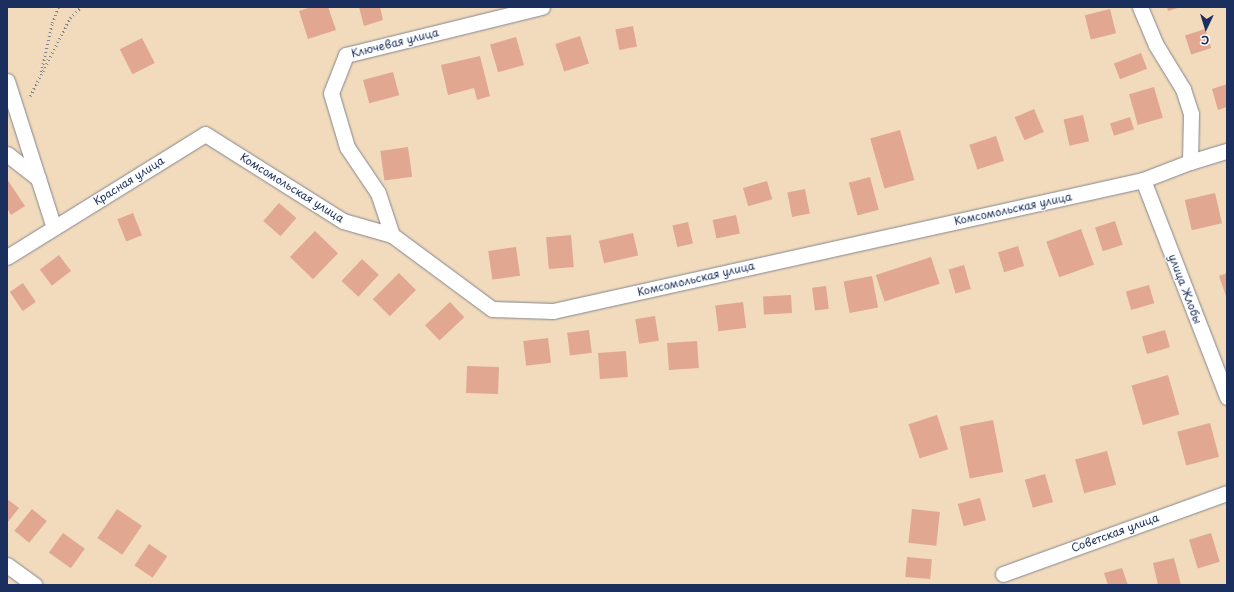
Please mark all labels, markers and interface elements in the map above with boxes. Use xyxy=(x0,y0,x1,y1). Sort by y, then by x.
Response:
north arrow xyxy=(1186,8,1226,48)
street label: Ключевая улица xyxy=(350,26,440,60)
text: С xyxy=(1200,32,1210,49)
street label: Комсомольская улица xyxy=(237,150,347,226)
street label: Красная улица xyxy=(91,154,167,208)
street label: Комсомольская улица xyxy=(953,190,1073,228)
street label: улица Жлобы xyxy=(1166,252,1204,326)
street label: Комсомольская улица xyxy=(636,259,756,299)
street label: Советская улица xyxy=(1069,511,1161,555)

